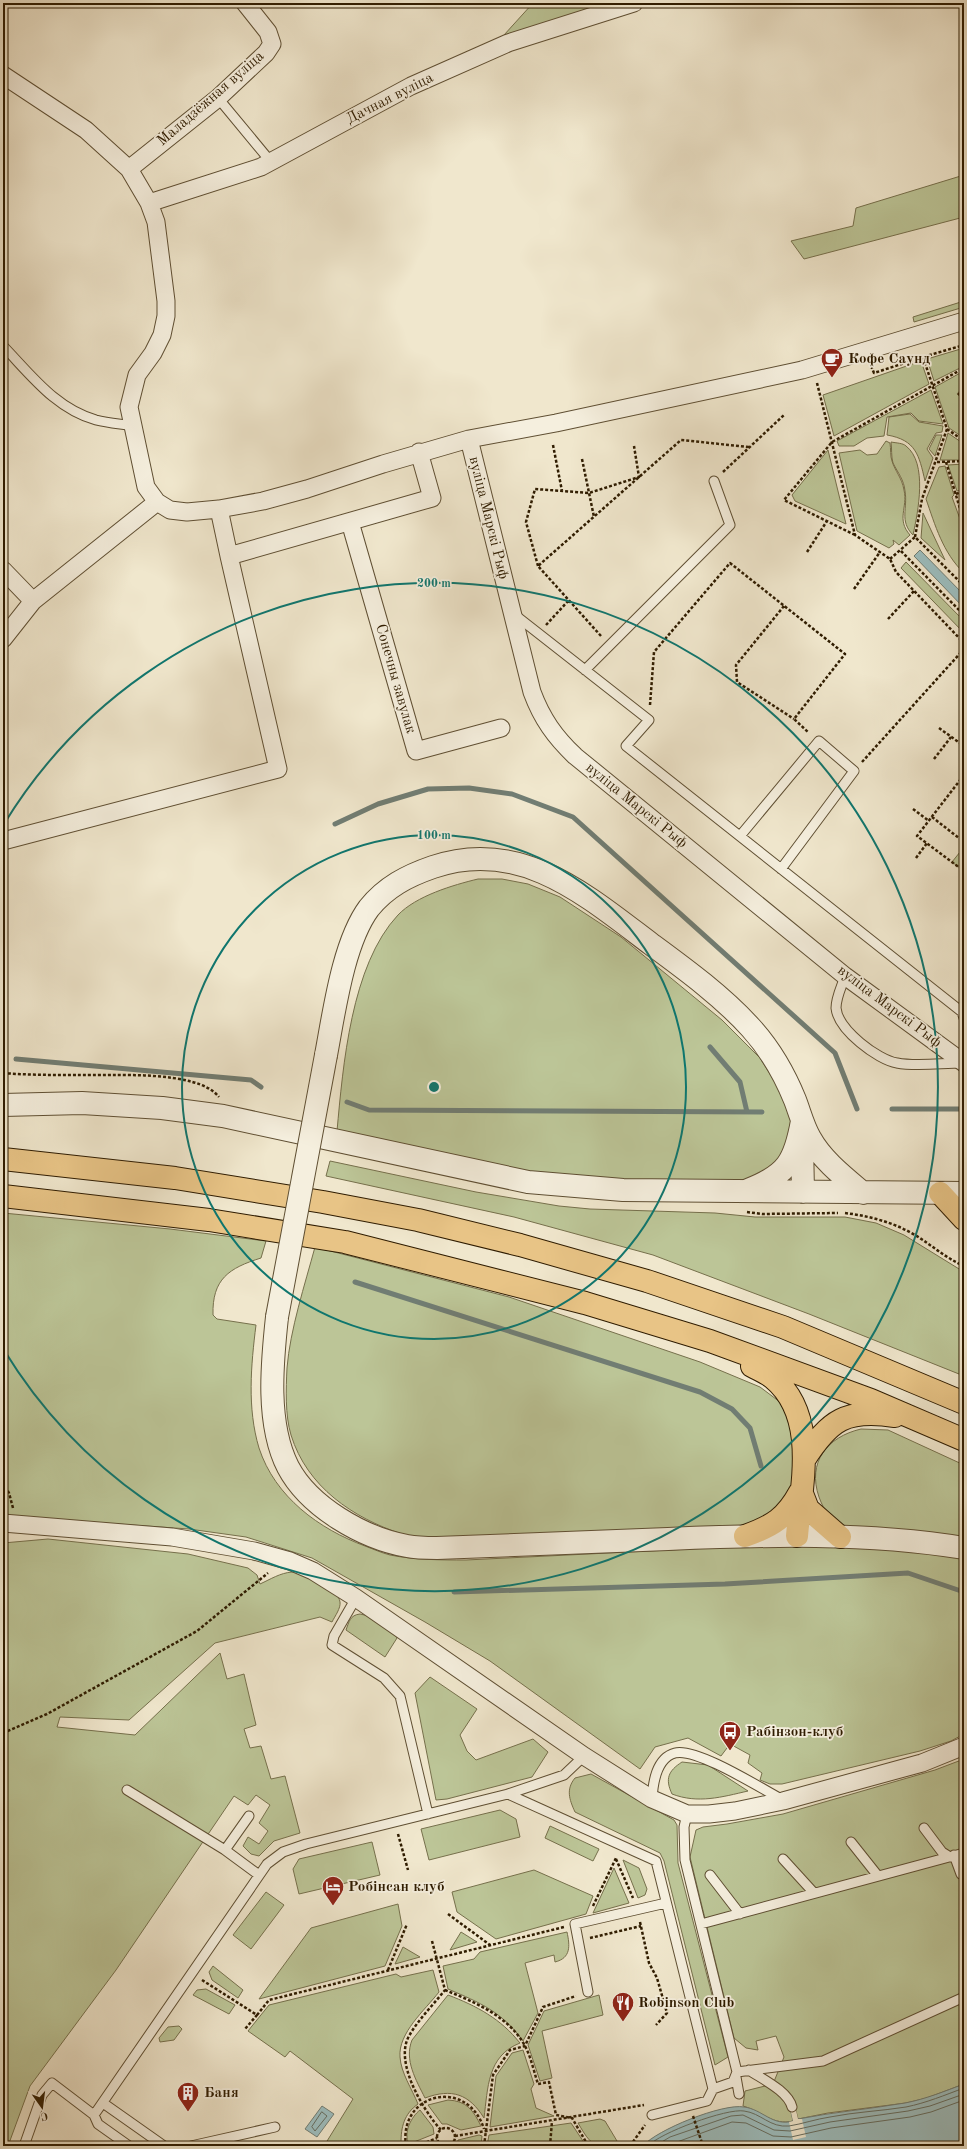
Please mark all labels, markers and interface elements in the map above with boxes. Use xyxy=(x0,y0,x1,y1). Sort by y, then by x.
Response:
street label: Маладзёжная вуліца xyxy=(155,48,268,149)
street label: Дачная вуліца xyxy=(344,70,436,127)
cafe icon: Кофе Саунд xyxy=(819,346,845,379)
place label: Кофе Саунд xyxy=(848,352,930,367)
street label: вуліца Марскі Рыф xyxy=(465,455,511,581)
text: 200 m xyxy=(417,578,451,590)
street label: Сонечны завулак xyxy=(372,623,418,736)
street label: вуліца Марскі Рыф xyxy=(582,761,690,851)
text: 100 m xyxy=(417,830,451,842)
street label: вуліца Марскі Рыф xyxy=(834,963,944,1051)
centre of rings xyxy=(427,1080,441,1094)
bus stop icon: Рабінзон-клуб xyxy=(717,1719,743,1752)
place label: Рабінзон-клуб xyxy=(746,1725,843,1740)
hotel icon: Робінсан клуб xyxy=(320,1874,346,1907)
place label: Робінсан клуб xyxy=(348,1880,445,1895)
restaurant icon: Robinson Club xyxy=(610,1990,636,2023)
place label: Robinson Club xyxy=(638,1996,735,2011)
building icon: Баня xyxy=(175,2080,201,2113)
place label: Баня xyxy=(204,2086,239,2101)
north arrow xyxy=(22,2087,62,2127)
text: С xyxy=(39,2109,49,2121)

